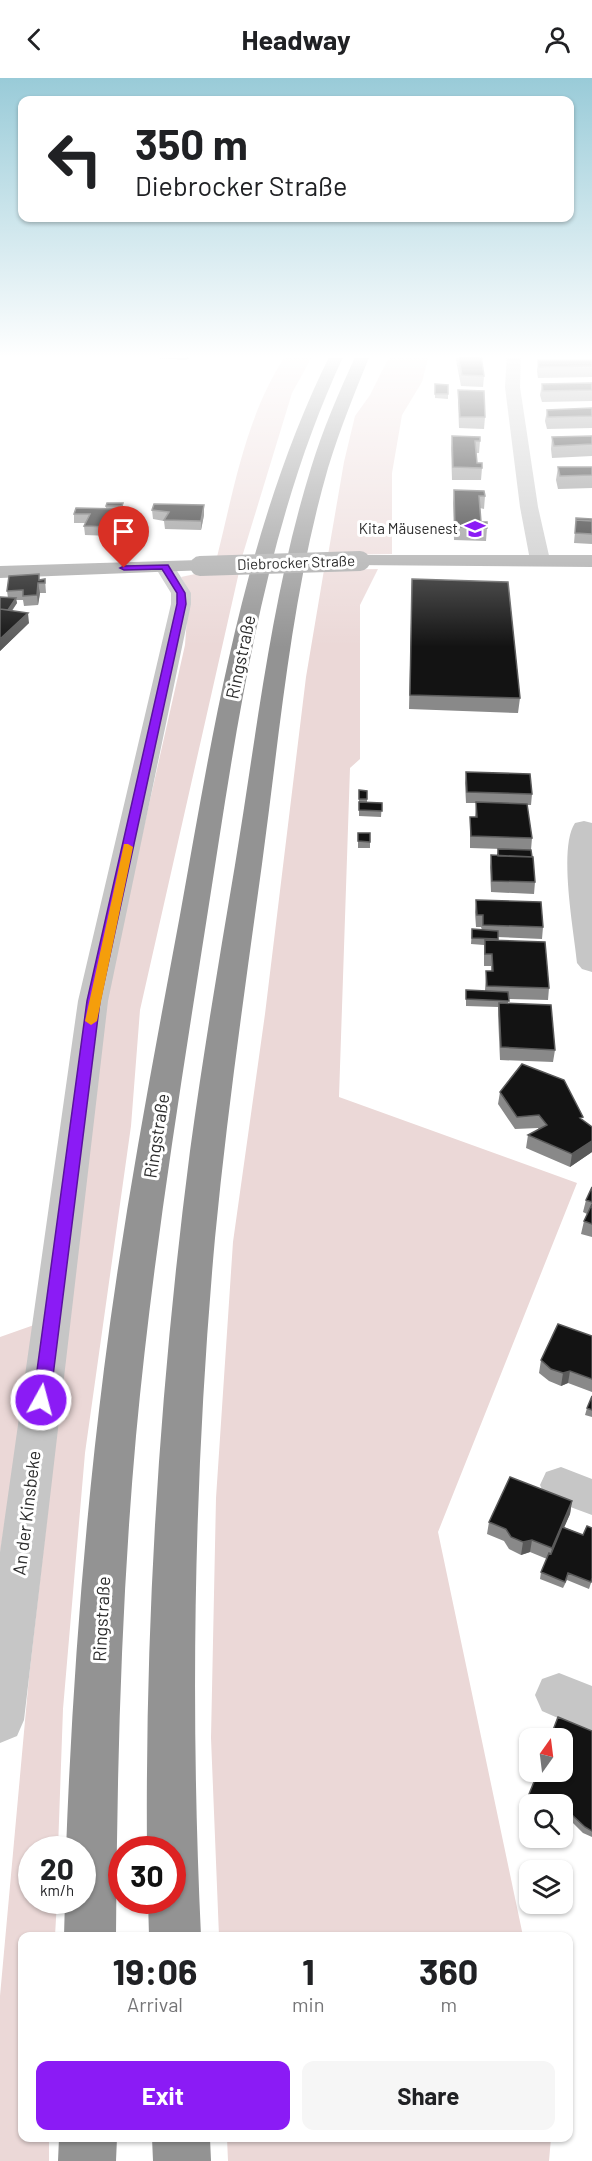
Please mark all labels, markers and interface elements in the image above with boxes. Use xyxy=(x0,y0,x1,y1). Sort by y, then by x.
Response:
icon: back xyxy=(18,23,51,56)
text: Headway xyxy=(242,23,351,55)
icon: person xyxy=(541,23,574,56)
text: 350 m xyxy=(135,118,248,168)
icon: left xyxy=(36,120,114,198)
text: Diebrocker Straße xyxy=(135,169,347,201)
pin xyxy=(98,506,149,568)
icon: arrive xyxy=(107,515,140,548)
school or university icon: Kita Mäusenest xyxy=(463,517,487,541)
place label: Kita Mäusenest xyxy=(359,519,458,537)
street label: Diebrocker Straße xyxy=(237,551,355,573)
street label: Ringstraße xyxy=(220,613,260,701)
street label: Ringstraße xyxy=(138,1092,174,1180)
position arrow xyxy=(9,1368,73,1432)
street label: An der Kinsbeke xyxy=(7,1449,45,1576)
street label: Ringstraße xyxy=(88,1576,114,1662)
north arrow xyxy=(519,1728,573,1782)
map controls xyxy=(519,1728,573,1914)
button: search xyxy=(519,1794,573,1848)
speed limit sign: 30 xyxy=(108,1836,186,1914)
text: 20 xyxy=(40,1850,74,1886)
button: layers xyxy=(519,1860,573,1914)
text: km/h xyxy=(40,1881,74,1899)
text: 19:06 xyxy=(113,1949,197,1992)
text: 1 xyxy=(302,1949,315,1992)
text: 360 xyxy=(419,1949,478,1992)
text: Arrival xyxy=(127,1992,183,2016)
text: min xyxy=(292,1992,324,2016)
text: m xyxy=(440,1992,457,2016)
button: Exit xyxy=(36,2061,290,2130)
button: Share xyxy=(302,2061,555,2130)

